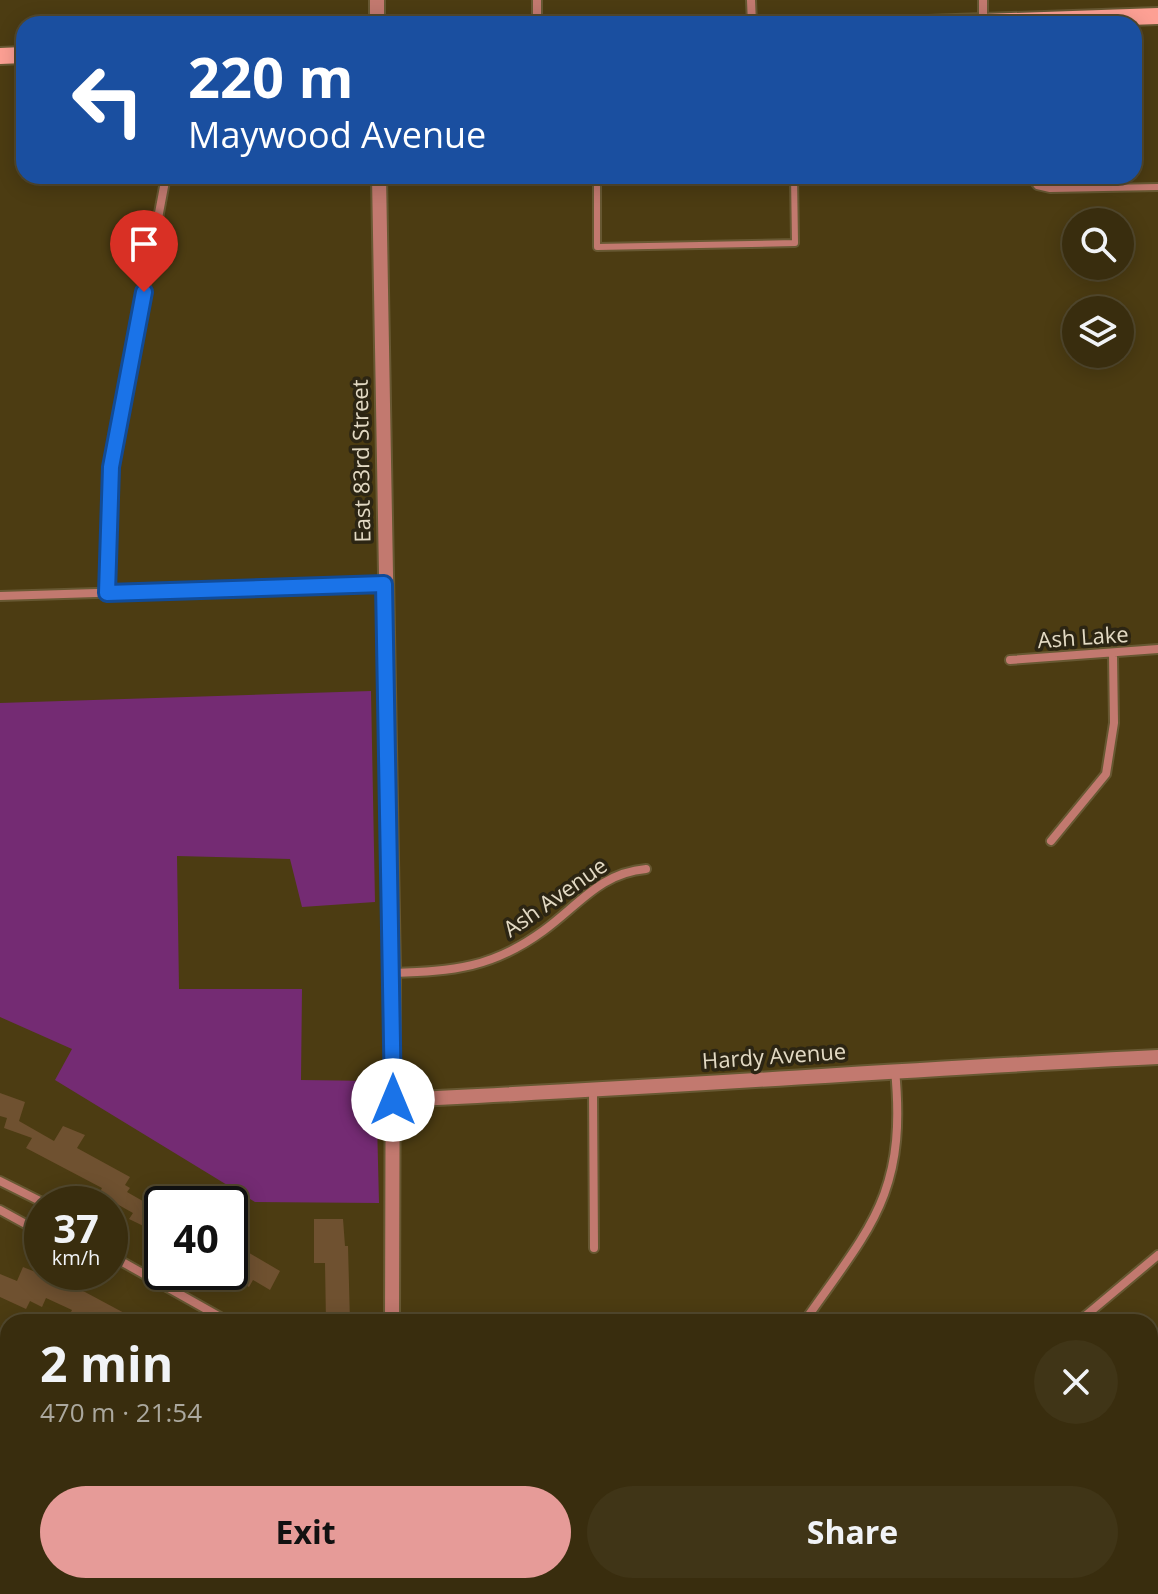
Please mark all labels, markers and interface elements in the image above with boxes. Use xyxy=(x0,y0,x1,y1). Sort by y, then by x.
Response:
text: 220 m xyxy=(188,38,354,114)
icon: left xyxy=(56,48,160,152)
text: Maywood Avenue xyxy=(188,110,486,159)
map controls xyxy=(1062,208,1134,368)
button: search xyxy=(1062,208,1134,280)
pin xyxy=(110,210,178,292)
icon: arrive xyxy=(122,222,166,266)
button: layers xyxy=(1062,296,1134,368)
street label: East 83rd Street xyxy=(344,379,376,543)
street label: Ash Lake xyxy=(1036,618,1129,654)
street label: Ash Avenue xyxy=(497,849,612,943)
street label: Hardy Avenue xyxy=(701,1035,847,1075)
position arrow xyxy=(351,1058,435,1142)
speed limit sign: 40 xyxy=(144,1186,248,1290)
text: 37 xyxy=(53,1200,99,1255)
text: km/h xyxy=(52,1244,100,1271)
text: 2 min xyxy=(40,1331,173,1396)
button: close xyxy=(1034,1340,1118,1424)
text: 470 m · 21:54 xyxy=(40,1394,202,1430)
button: Exit xyxy=(40,1486,571,1578)
button: Share xyxy=(587,1486,1118,1578)

